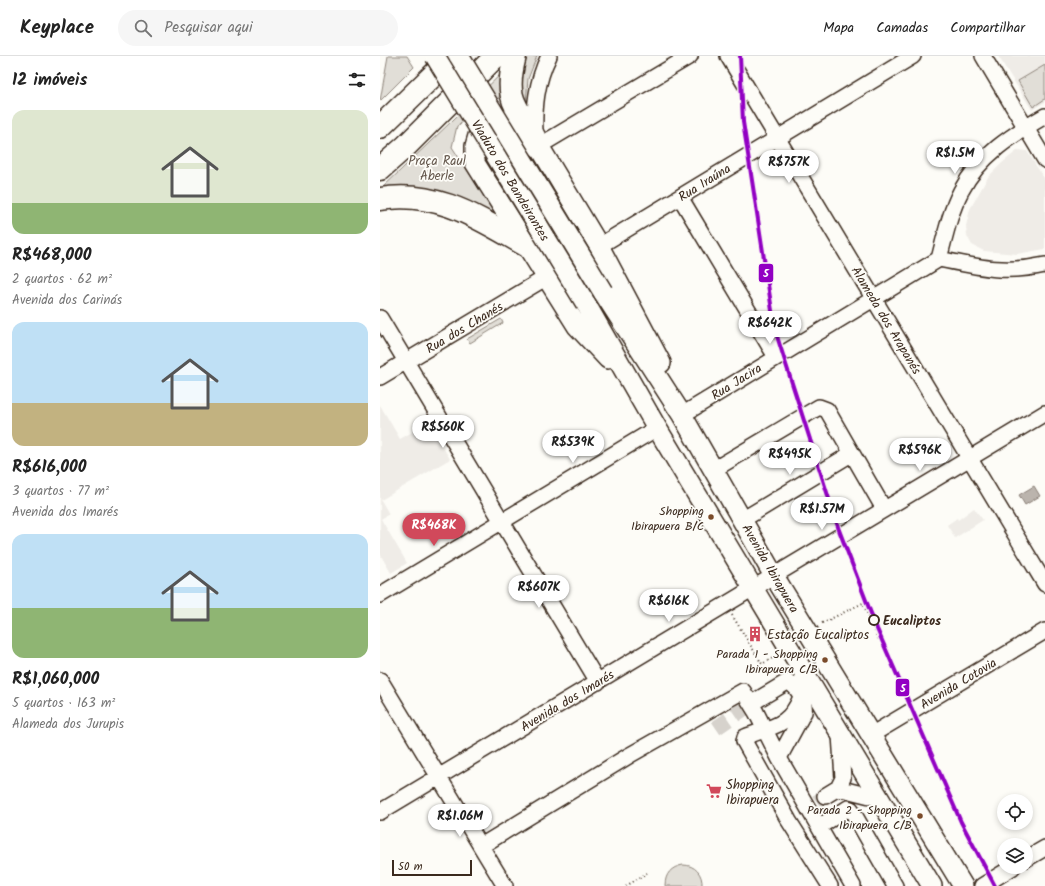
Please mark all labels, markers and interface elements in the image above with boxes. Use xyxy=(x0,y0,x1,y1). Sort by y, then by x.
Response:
search box xyxy=(118,10,398,46)
text: Keyplace xyxy=(20,13,94,43)
text: Pesquisar aqui xyxy=(164,16,253,40)
icon: search xyxy=(132,17,154,39)
text: Mapa xyxy=(823,17,854,39)
text: Camadas xyxy=(876,17,928,39)
text: Compartilhar xyxy=(950,17,1025,39)
text: 12 imóveis xyxy=(12,67,87,94)
icon: filters xyxy=(346,69,368,91)
street label: Viaduto dos Bandeirantes xyxy=(465,116,555,246)
icon: home xyxy=(154,136,226,208)
pin: R$1.5M xyxy=(922,141,988,175)
text: R$1.5M xyxy=(936,143,974,164)
pin: R$757K xyxy=(756,150,822,184)
park label: Praça Raul Aberle xyxy=(408,151,466,187)
text: R$757K xyxy=(768,152,810,173)
street label: Rua Iraúna xyxy=(674,159,735,208)
text: R$468,000 xyxy=(12,242,91,269)
line badge: 5 xyxy=(758,263,774,283)
street label: Alameda dos Arapanés xyxy=(845,263,927,379)
text: 5 xyxy=(762,265,770,283)
text: 2 quartos · 62 m² xyxy=(12,269,112,290)
text: Avenida dos Carinás xyxy=(12,290,122,311)
street label: Rua dos Chanés xyxy=(422,297,508,360)
pin: R$642K xyxy=(737,311,803,345)
text: R$642K xyxy=(747,313,793,334)
icon: home xyxy=(154,348,226,420)
street label: Rua Jacira xyxy=(707,358,766,406)
pin: R$560K xyxy=(410,415,476,449)
text: R$560K xyxy=(421,417,465,438)
pin: R$539K xyxy=(540,430,606,464)
text: R$539K xyxy=(551,432,595,453)
pin: R$596K xyxy=(887,438,953,472)
text: R$596K xyxy=(898,440,942,461)
pin: R$495K xyxy=(757,442,823,476)
text: R$495K xyxy=(768,444,812,465)
text: R$616,000 xyxy=(12,454,86,481)
text: 3 quartos · 77 m² xyxy=(12,481,109,502)
pin: R$1.57M xyxy=(785,497,859,531)
text: R$1.57M xyxy=(799,499,845,520)
text: Avenida dos Imarés xyxy=(12,502,118,523)
place label: Shopping Ibirapuera B/C xyxy=(631,502,704,536)
marker: Shopping Ibirapuera B/C xyxy=(706,512,716,522)
pin: R$468K xyxy=(401,513,467,547)
text: R$468K xyxy=(411,515,457,536)
street label: Avenida Ibirapuera xyxy=(736,520,804,617)
icon: home xyxy=(154,560,226,632)
pin: R$607K xyxy=(506,575,572,609)
text: R$607K xyxy=(517,577,561,598)
pin: R$616K xyxy=(636,589,702,623)
text: R$616K xyxy=(648,591,690,612)
place label: Eucaliptos xyxy=(883,611,941,632)
marker: Eucaliptos xyxy=(868,614,880,626)
building icon: Estação Eucaliptos xyxy=(746,625,764,643)
place label: Estação Eucaliptos xyxy=(767,625,869,646)
place label: Parada 1 - Shopping Ibirapuera C/B xyxy=(716,645,818,679)
street label: Avenida Cotovia xyxy=(916,653,1001,716)
marker: Parada 1 - Shopping Ibirapuera C/B xyxy=(820,655,830,665)
street label: Avenida dos Imarés xyxy=(517,665,619,738)
text: R$1,060,000 xyxy=(12,666,99,693)
line badge: 5 xyxy=(895,678,910,697)
text: 5 xyxy=(899,680,907,698)
text: 5 quartos · 163 m² xyxy=(12,693,115,714)
text: Alameda dos Jurupis xyxy=(12,714,124,735)
place label: Shopping Ibirapuera xyxy=(726,775,779,811)
supermarket icon: Shopping Ibirapuera xyxy=(705,782,723,800)
map controls xyxy=(997,794,1033,874)
button: locate xyxy=(997,794,1033,830)
place label: Parada 2 - Shopping Ibirapuera C/B xyxy=(807,801,912,835)
pin: R$1.06M xyxy=(423,804,497,838)
text: R$1.06M xyxy=(437,806,483,827)
marker: Parada 2 - Shopping Ibirapuera C/B xyxy=(915,811,925,821)
button: layers xyxy=(997,838,1033,874)
scale bar xyxy=(392,858,472,877)
text: 50 m xyxy=(398,858,423,876)

